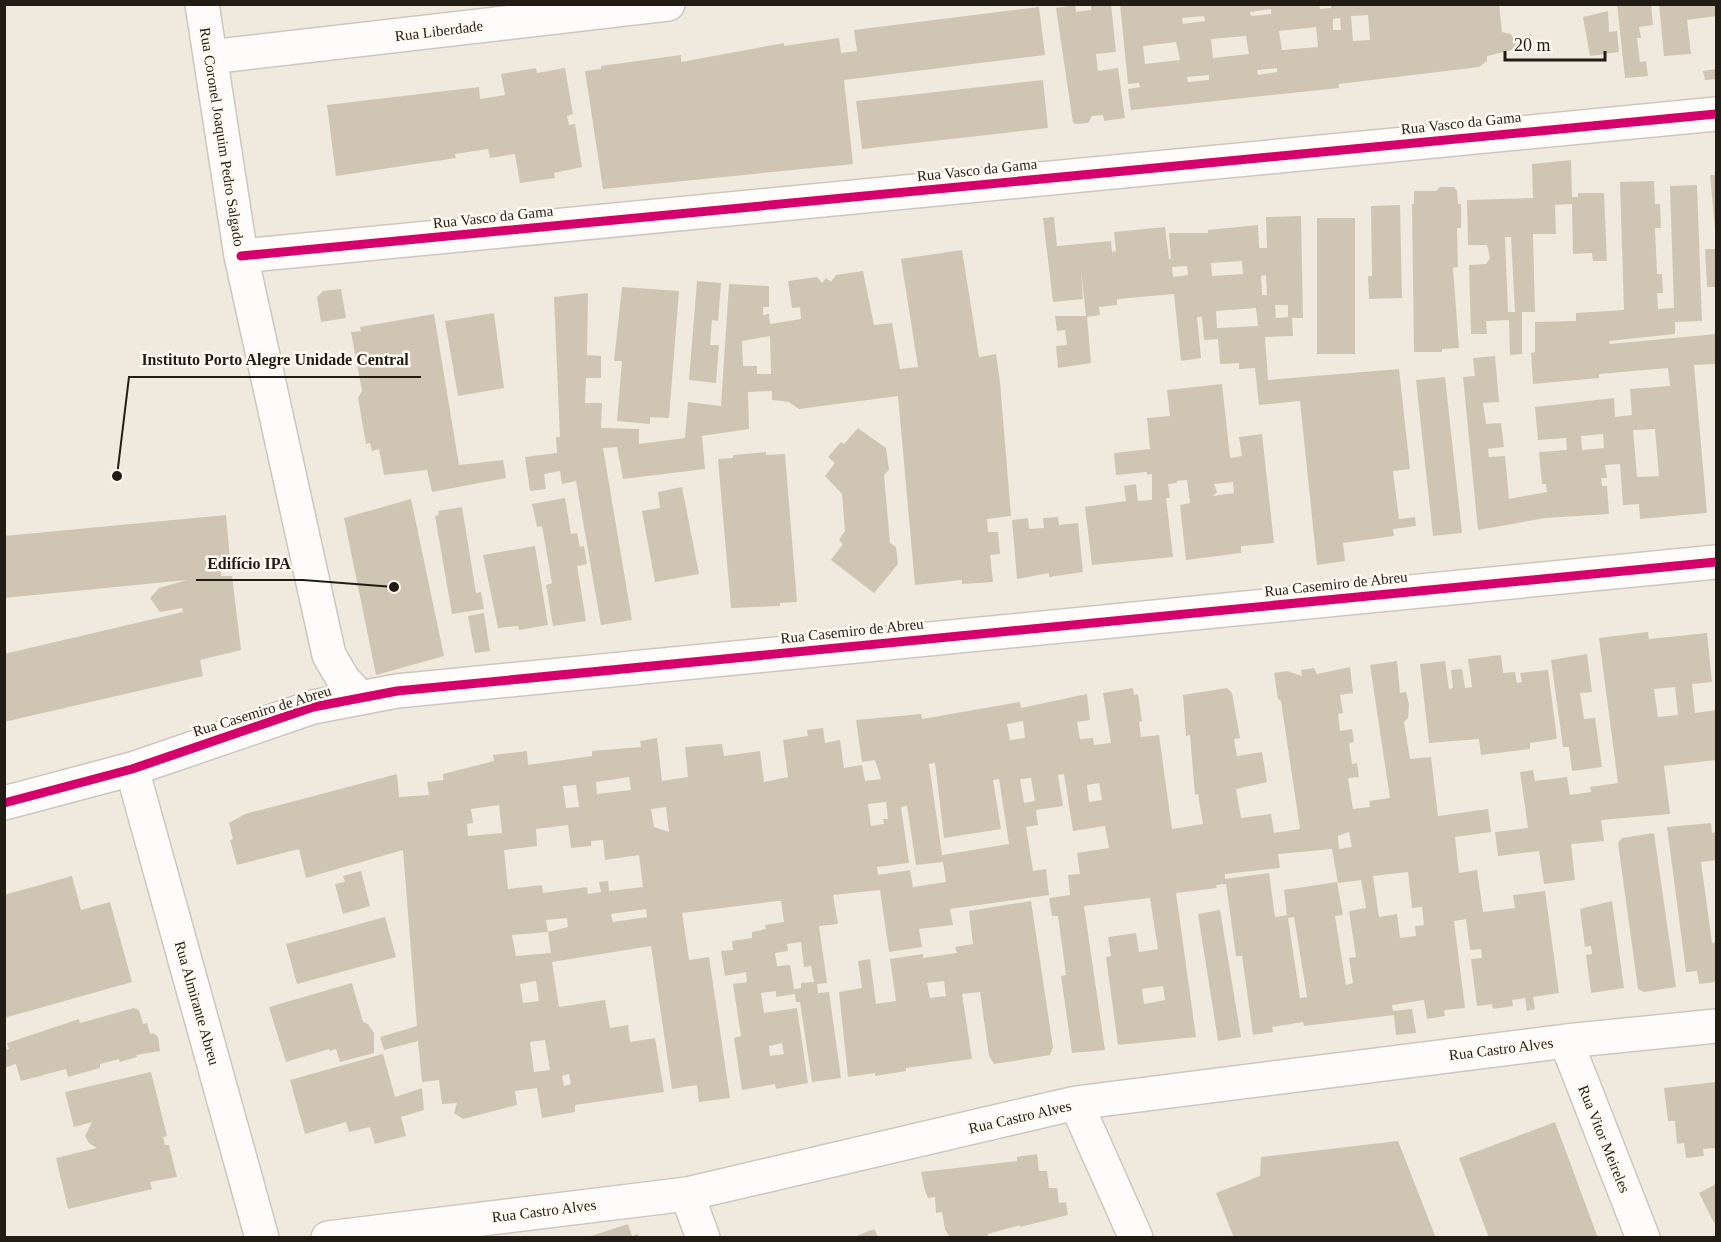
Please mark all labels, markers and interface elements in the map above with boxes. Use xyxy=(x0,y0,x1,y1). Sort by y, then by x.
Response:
street label: Rua Liberdade xyxy=(394,18,484,44)
scale bar xyxy=(1505,24,1606,62)
street label: Rua Coronel Joaquim Pedro Salgado xyxy=(197,26,247,248)
text: 20 m xyxy=(1514,35,1551,55)
street label: Rua Vasco da Gama xyxy=(1400,109,1522,137)
street label: Rua Vasco da Gama xyxy=(916,156,1038,184)
street label: Rua Vasco da Gama xyxy=(432,203,554,231)
callout: Instituto Porto Alegre Unidade Central xyxy=(129,343,421,377)
text: Instituto Porto Alegre Unidade Central xyxy=(141,351,409,369)
callout: Edifício IPA xyxy=(196,546,303,580)
text: Edifício IPA xyxy=(207,555,291,572)
street label: Rua Casemiro de Abreu xyxy=(1264,568,1409,599)
street label: Rua Casemiro de Abreu xyxy=(780,615,925,646)
street label: Rua Casemiro de Abreu xyxy=(191,682,334,740)
street label: Rua Almirante Abreu xyxy=(172,939,223,1067)
street label: Rua Castro Alves xyxy=(1448,1035,1554,1063)
street label: Rua Vitor Meireles xyxy=(1575,1083,1633,1195)
street label: Rua Castro Alves xyxy=(967,1097,1073,1137)
street label: Rua Castro Alves xyxy=(491,1197,597,1225)

